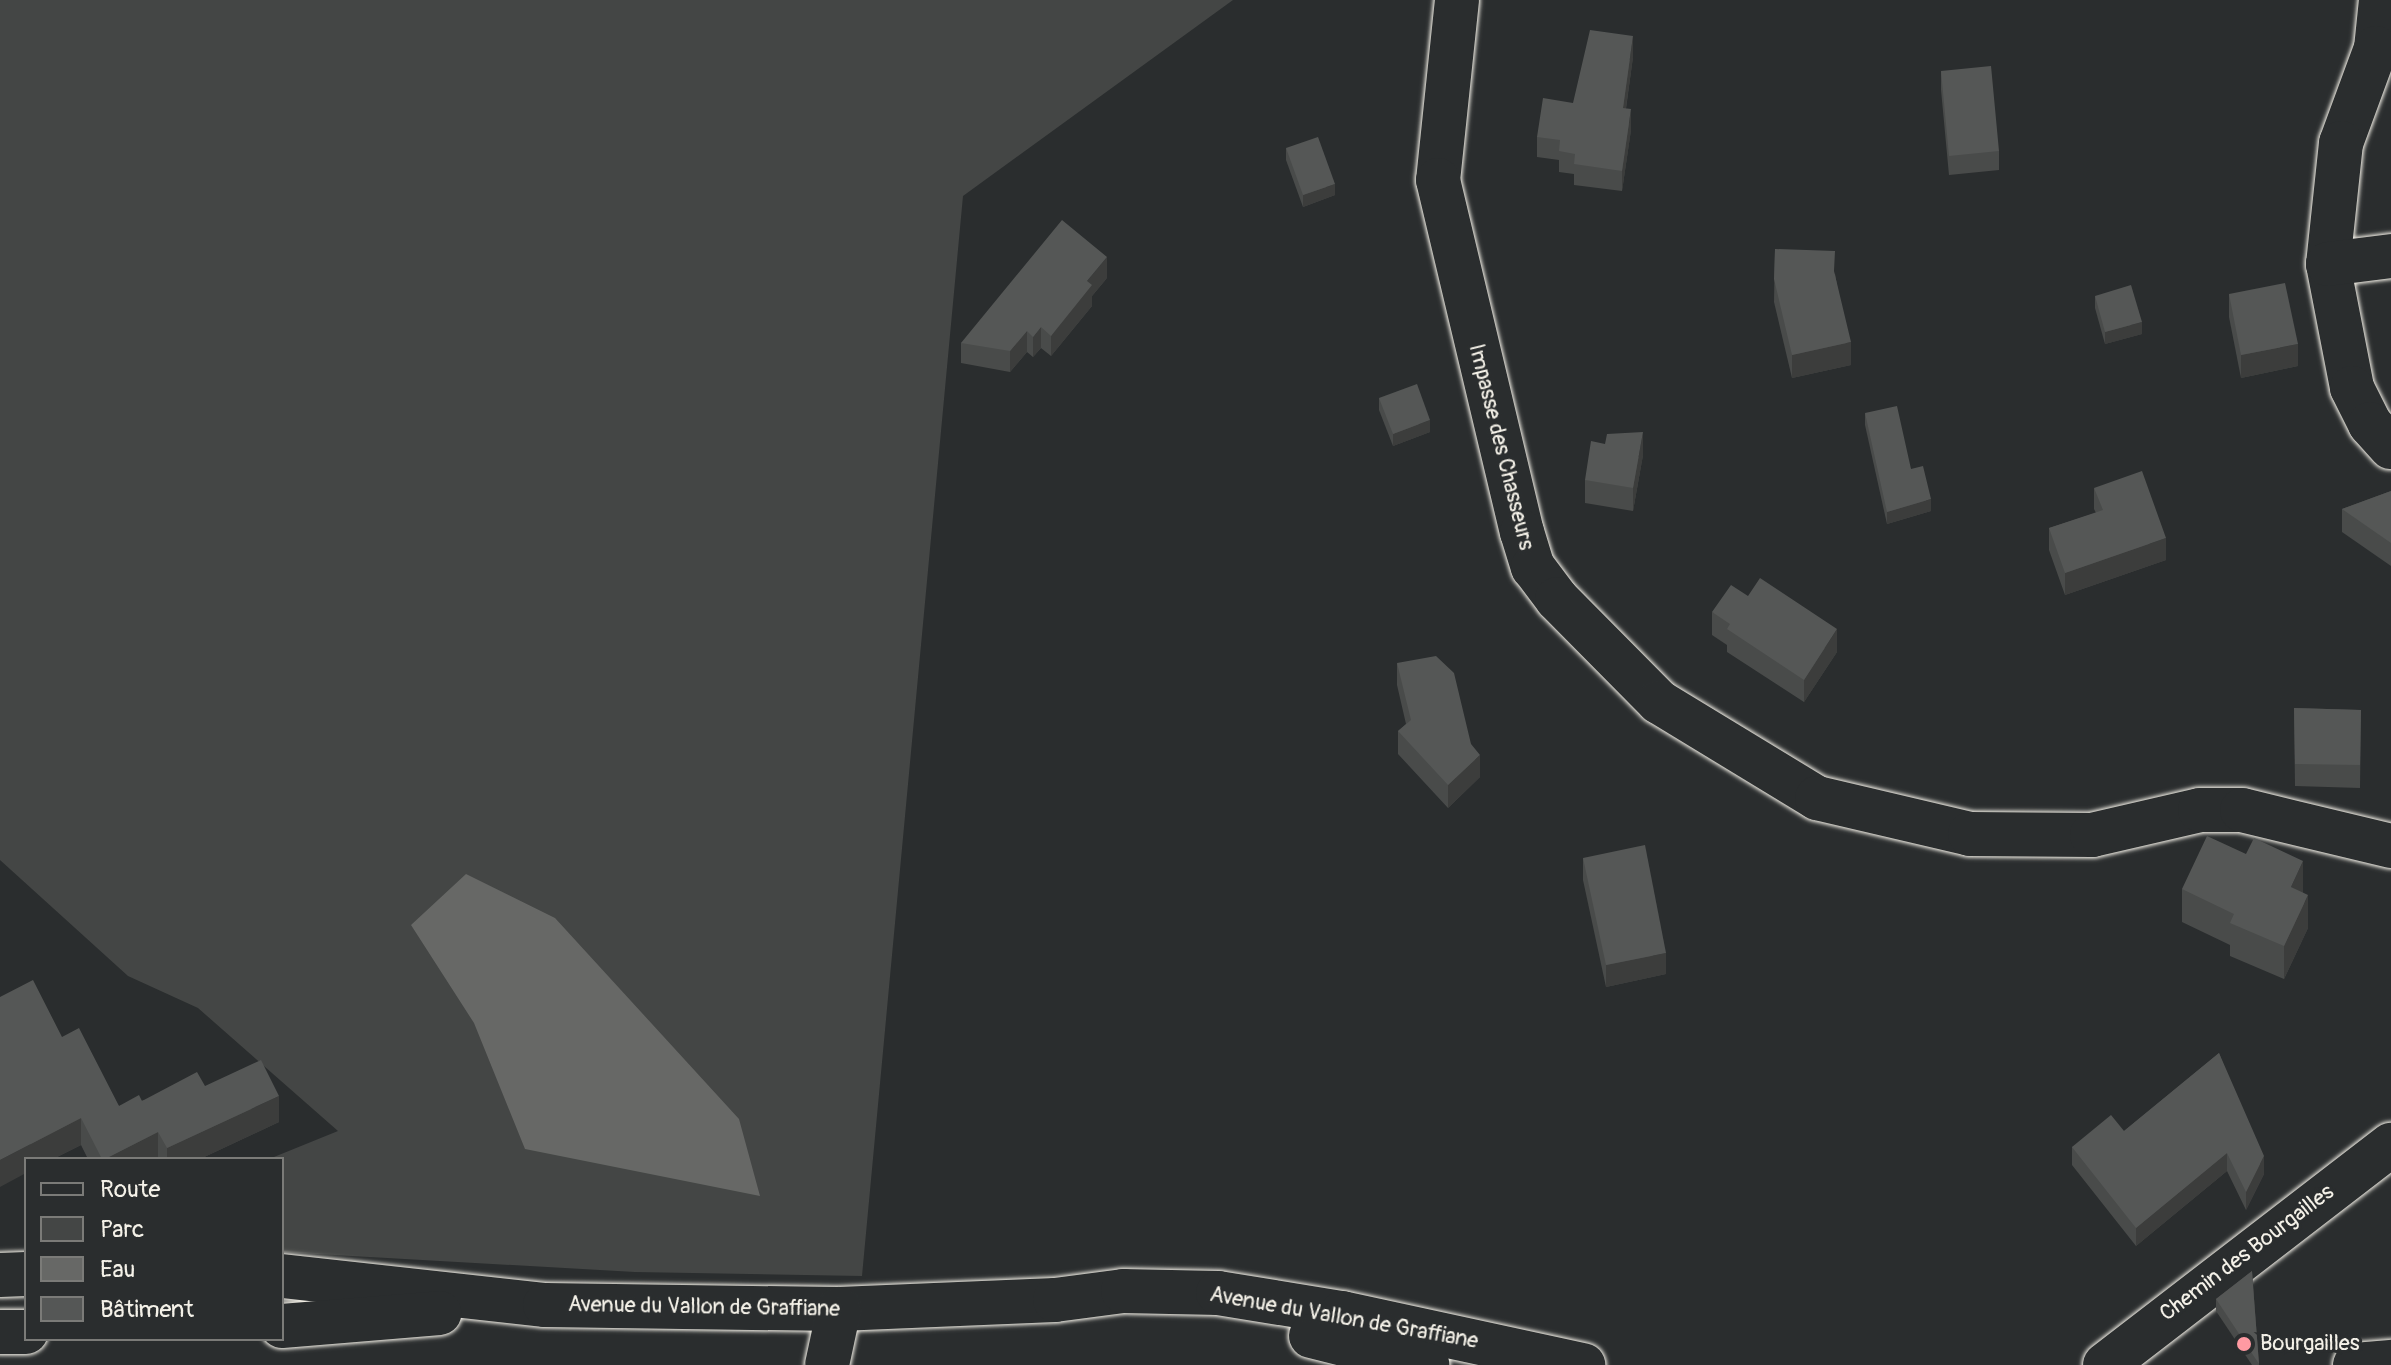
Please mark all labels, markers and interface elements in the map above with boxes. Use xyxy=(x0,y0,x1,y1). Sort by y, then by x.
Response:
street label: Impasse des Chasseurs xyxy=(1463,341,1539,553)
legend xyxy=(24,1157,284,1341)
text: Route xyxy=(100,1175,160,1204)
street label: Chemin des Bourgailles xyxy=(2155,1179,2339,1327)
text: Parc xyxy=(100,1215,144,1244)
text: Eau xyxy=(100,1255,135,1284)
street label: Avenue du Vallon de Graffiane xyxy=(1208,1281,1480,1355)
street label: Avenue du Vallon de Graffiane xyxy=(568,1291,840,1323)
text: Bâtiment xyxy=(100,1295,194,1324)
place label: Bourgailles xyxy=(2260,1331,2360,1357)
marker: Bourgailles xyxy=(2235,1335,2253,1353)

